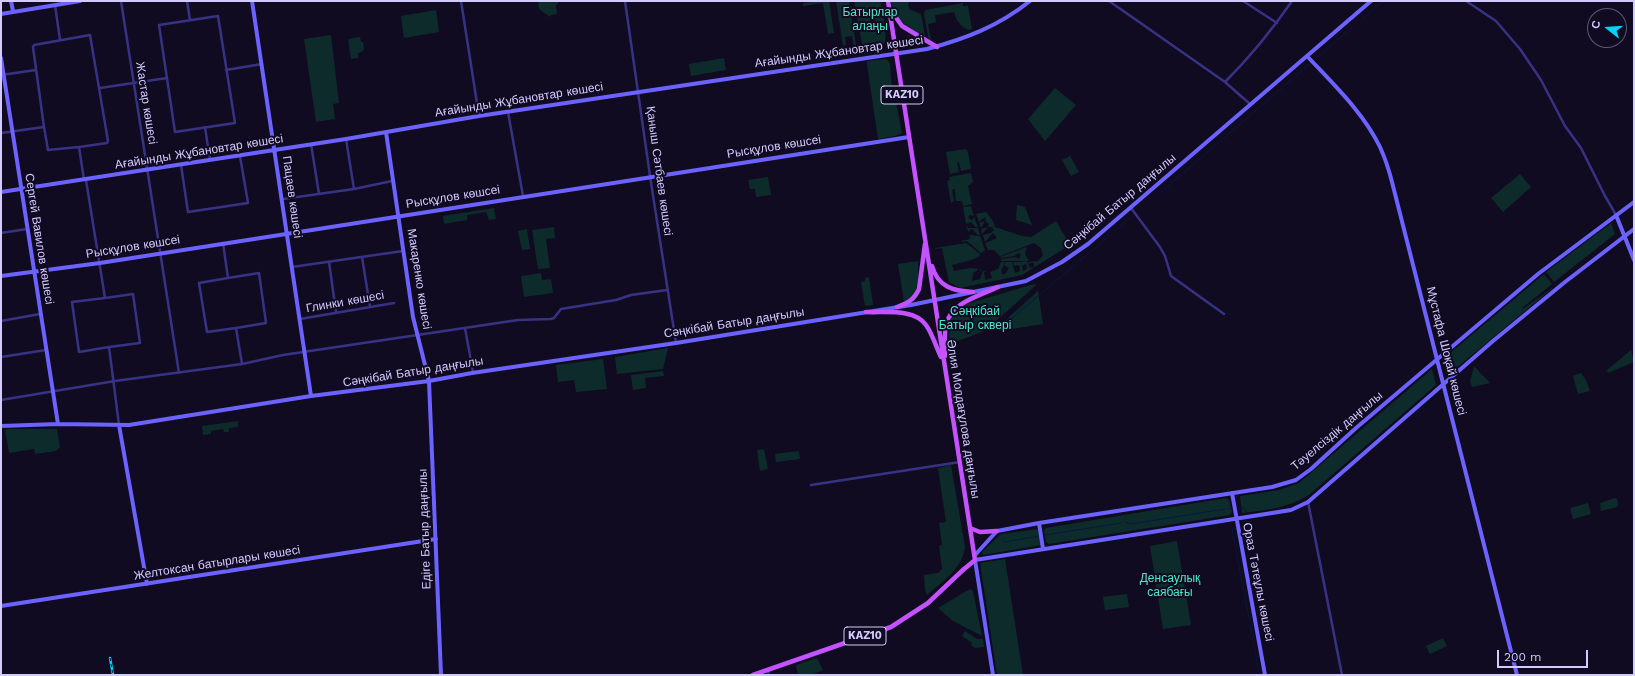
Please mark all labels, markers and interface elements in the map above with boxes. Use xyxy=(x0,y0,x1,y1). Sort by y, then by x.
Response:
park label: Батырлар алаңы xyxy=(842,5,898,33)
north arrow xyxy=(1587,8,1627,48)
text: С xyxy=(1589,19,1603,30)
street label: Ағайынды Жұбановтар көшесі xyxy=(754,33,924,71)
street label: Жастар көшесі xyxy=(132,61,160,145)
street label: Ағайынды Жұбановтар көшесі xyxy=(434,80,604,120)
road number: KAZ10 xyxy=(881,86,923,104)
street label: Қаныш Сәтбаев көшесі xyxy=(643,105,675,237)
street label: Ағайынды Жұбановтар көшесі xyxy=(114,132,284,172)
street label: Рысқұлов көшсеі xyxy=(726,132,822,162)
street label: Сәңкібай Батыр даңғылы xyxy=(1061,151,1179,253)
street label: Пацаев көшесі xyxy=(279,155,305,239)
street label: Сергей Вавилов көшесі xyxy=(22,172,56,306)
street label: Рысқұлов көшсеі xyxy=(405,182,501,212)
street label: Макаренко көшесі xyxy=(404,227,434,331)
street label: Рысқұлов көшсеі xyxy=(85,232,181,262)
street label: Мұстафа Шоқай көшесі xyxy=(1423,285,1469,417)
street label: Глинки көшесі xyxy=(305,288,385,316)
park label: Сәңкібай Батыр сквері xyxy=(939,304,1011,332)
street label: Сәңкібай Батыр даңғылы xyxy=(663,305,805,341)
street label: Әлия Молдағұлова даңғылы xyxy=(943,339,983,499)
street label: Сәңкібай Батыр даңғылы xyxy=(342,354,484,390)
street label: Тәуелсіздік даңғылы xyxy=(1288,389,1386,473)
street label: Едіге Батыр даңғылы xyxy=(416,468,434,590)
street label: Ораз Тәтеұлы көшесі xyxy=(1239,521,1277,643)
street label: Желтоксан батырлары көшесі xyxy=(133,543,301,583)
park label: Денсаулық саябағы xyxy=(1140,571,1200,599)
road number: KAZ10 xyxy=(844,627,886,645)
scale bar xyxy=(1499,642,1590,668)
text: 200 m xyxy=(1504,650,1541,664)

